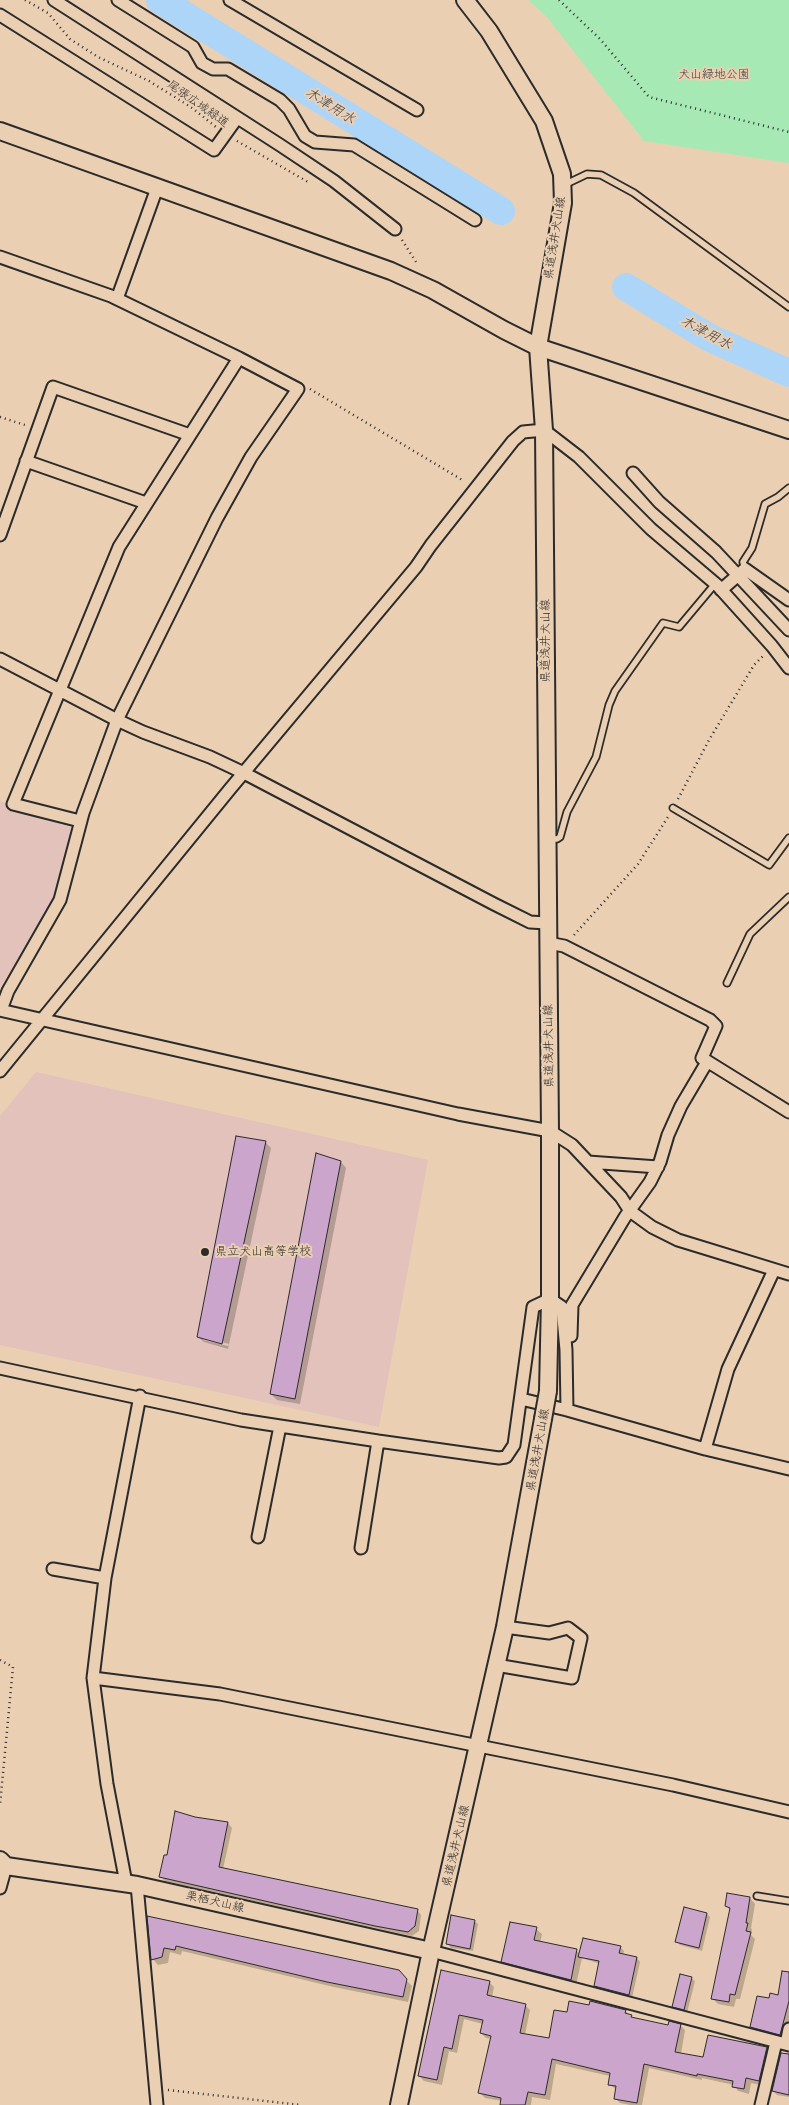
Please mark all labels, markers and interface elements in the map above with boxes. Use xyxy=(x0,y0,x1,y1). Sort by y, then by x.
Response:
park label: 犬山緑地公園 xyxy=(678,68,750,82)
street label: 尾張広域緑道 xyxy=(164,77,232,131)
water label: 木津用水 xyxy=(302,84,358,128)
street label: 県道浅井犬山線 xyxy=(541,195,569,281)
water label: 木津用水 xyxy=(677,312,735,354)
street label: 県道浅井犬山線 xyxy=(539,599,553,683)
street label: 県道浅井犬山線 xyxy=(541,1004,557,1088)
place label: 県立犬山高等学校 xyxy=(215,1245,311,1259)
marker: 県立犬山高等学校 xyxy=(199,1246,211,1258)
street label: 県道浅井犬山線 xyxy=(524,1407,552,1493)
street label: 県道浅井犬山線 xyxy=(440,1803,472,1889)
street label: 栗栖犬山線 xyxy=(184,1888,246,1916)

